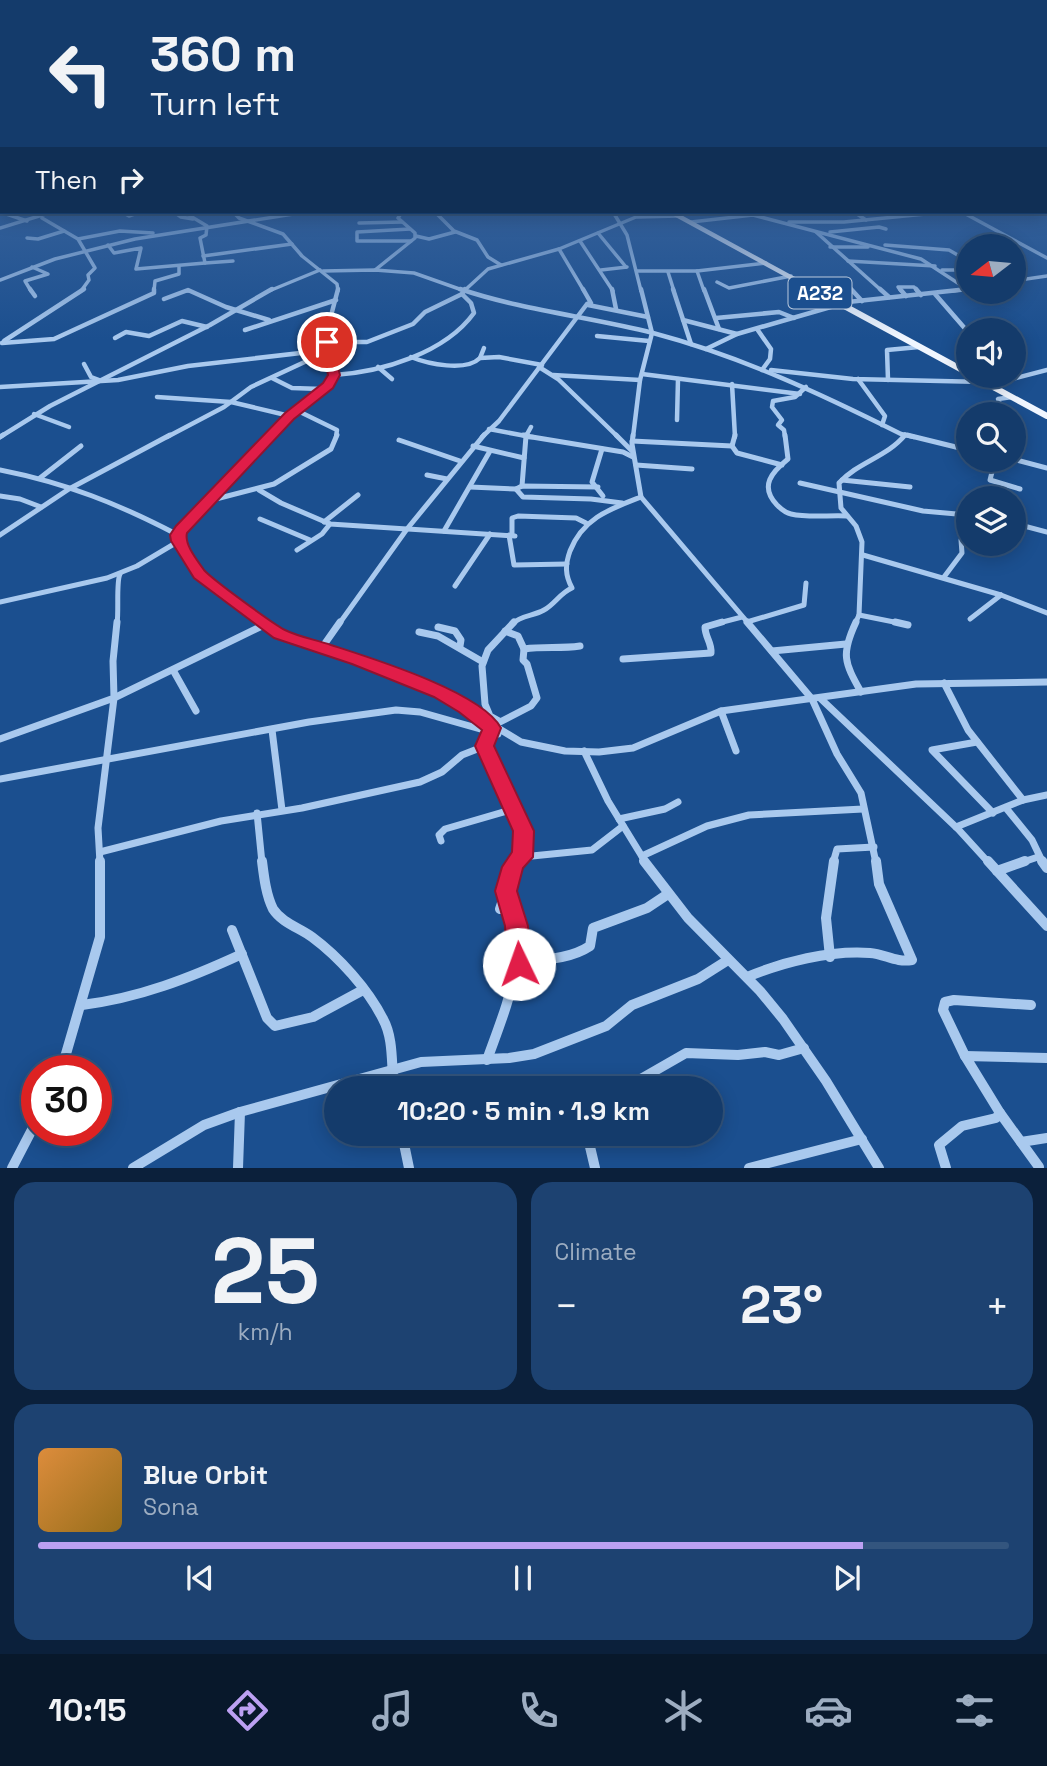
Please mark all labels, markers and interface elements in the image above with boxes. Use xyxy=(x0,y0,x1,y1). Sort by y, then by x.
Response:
text: 360 m xyxy=(150,23,296,85)
icon: left xyxy=(35,28,126,119)
text: Turn left xyxy=(150,84,280,124)
icon: right xyxy=(112,161,150,199)
text: Then xyxy=(35,163,98,197)
north arrow xyxy=(956,234,1026,304)
map controls xyxy=(956,234,1026,556)
road number: A232 xyxy=(788,278,852,308)
pin xyxy=(297,312,357,372)
button: sound xyxy=(956,318,1026,388)
icon: arrive xyxy=(308,323,346,361)
button: search xyxy=(956,402,1026,472)
button: layers xyxy=(956,486,1026,556)
position arrow xyxy=(482,927,556,1001)
speed limit sign: 30 xyxy=(21,1055,112,1146)
text: 10:20 · 5 min · 1.9 km xyxy=(397,1094,650,1128)
text: 25 xyxy=(211,1213,320,1330)
text: Climate xyxy=(555,1237,637,1267)
text: 23° xyxy=(740,1272,823,1338)
text: − xyxy=(555,1282,578,1330)
text: + xyxy=(985,1282,1009,1330)
text: km/h xyxy=(238,1317,293,1347)
text: Blue Orbit xyxy=(143,1458,268,1492)
text: Sona xyxy=(143,1492,199,1522)
icon: previous xyxy=(181,1559,219,1597)
icon: pause xyxy=(504,1559,542,1597)
icon: next xyxy=(828,1559,866,1597)
icon: directions xyxy=(223,1686,272,1735)
icon: music xyxy=(368,1686,417,1735)
icon: phone xyxy=(514,1686,563,1735)
icon: climate xyxy=(659,1686,708,1735)
icon: car xyxy=(804,1686,853,1735)
icon: filters xyxy=(950,1686,999,1735)
text: 10:15 xyxy=(48,1690,127,1730)

